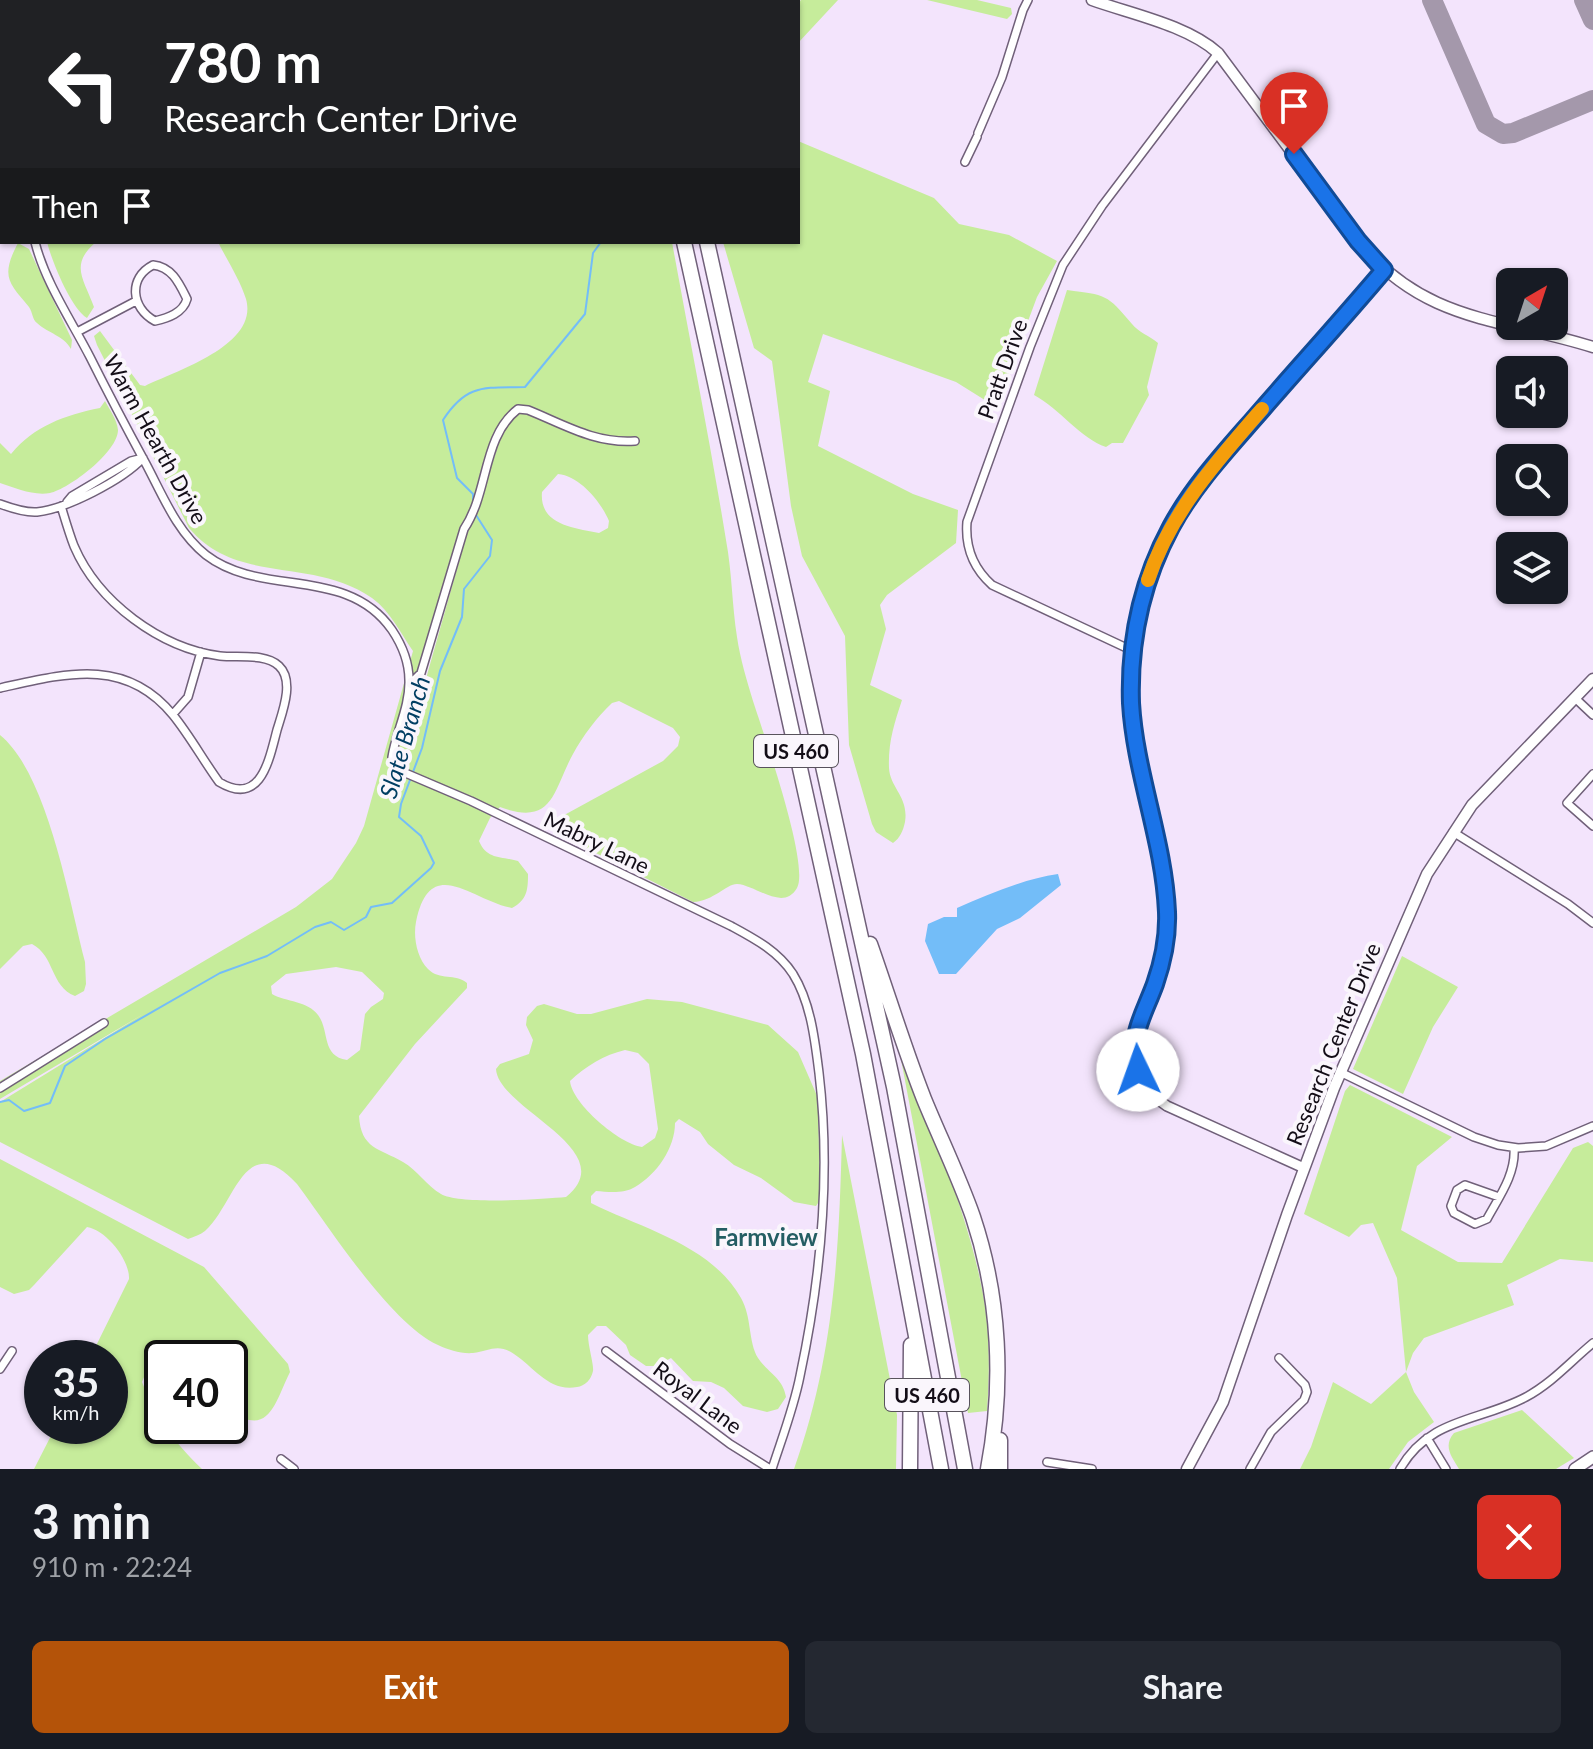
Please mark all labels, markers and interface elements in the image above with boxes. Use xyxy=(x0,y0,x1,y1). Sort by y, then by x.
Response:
text: 780 m xyxy=(164,28,322,95)
icon: left xyxy=(32,32,136,136)
pin xyxy=(1260,72,1328,154)
icon: arrive xyxy=(1272,84,1316,128)
text: Research Center Drive xyxy=(164,96,517,140)
icon: arrive xyxy=(115,184,159,228)
text: Then xyxy=(32,188,99,224)
north arrow xyxy=(1496,268,1568,340)
map controls xyxy=(1496,268,1568,604)
street label: Pratt Drive xyxy=(971,315,1033,423)
street label: Warm Hearth Drive xyxy=(98,350,214,528)
button: sound xyxy=(1496,356,1568,428)
button: search xyxy=(1496,444,1568,516)
button: layers xyxy=(1496,532,1568,604)
water label: Slate Branch xyxy=(373,673,435,801)
road number: US 460 xyxy=(754,735,838,767)
street label: Mabry Lane xyxy=(540,805,654,879)
street label: Research Center Drive xyxy=(1280,939,1386,1149)
position arrow xyxy=(1096,1028,1180,1112)
district label: Farmview xyxy=(714,1222,819,1251)
speed limit sign: 40 xyxy=(144,1340,248,1444)
street label: Royal Lane xyxy=(648,1355,748,1439)
text: 35 xyxy=(53,1358,99,1406)
road number: US 460 xyxy=(885,1379,969,1411)
text: km/h xyxy=(53,1400,99,1424)
text: 3 min xyxy=(32,1492,151,1549)
button: close xyxy=(1477,1495,1561,1579)
text: 910 m · 22:24 xyxy=(32,1551,192,1583)
button: Exit xyxy=(32,1641,789,1733)
button: Share xyxy=(805,1641,1561,1733)

